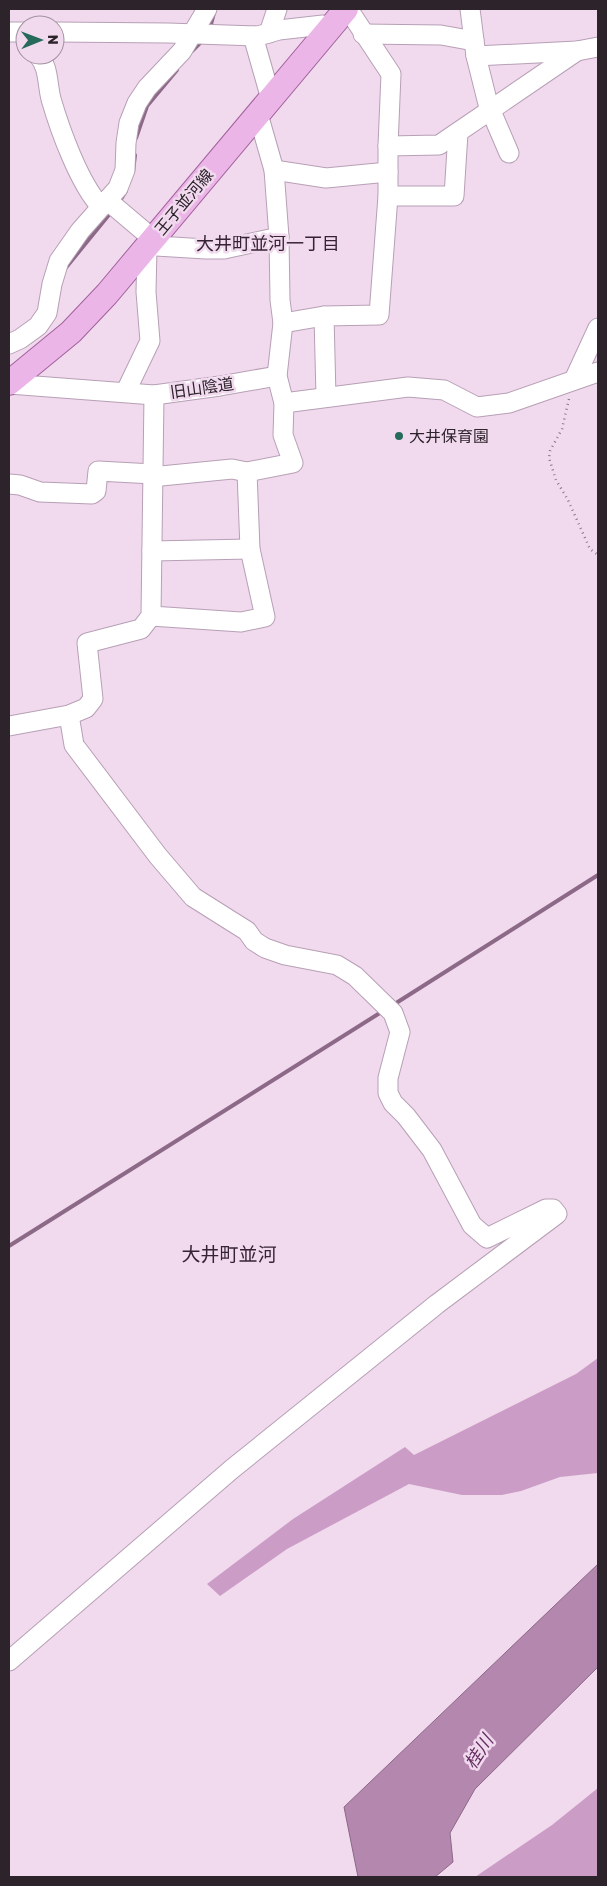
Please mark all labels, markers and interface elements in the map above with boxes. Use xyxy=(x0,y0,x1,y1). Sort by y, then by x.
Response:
north arrow xyxy=(15,15,65,65)
text: N xyxy=(44,35,61,45)
street label: 王子並河線 xyxy=(151,165,217,239)
district label: 大井町並河一丁目 xyxy=(196,233,340,255)
street label: 旧山陰道 xyxy=(169,374,235,402)
place label: 大井保育園 xyxy=(409,427,489,446)
marker: 大井保育園 xyxy=(393,430,405,442)
district label: 大井町並河 xyxy=(181,1243,277,1266)
water label: 桂川 xyxy=(460,1729,499,1773)

